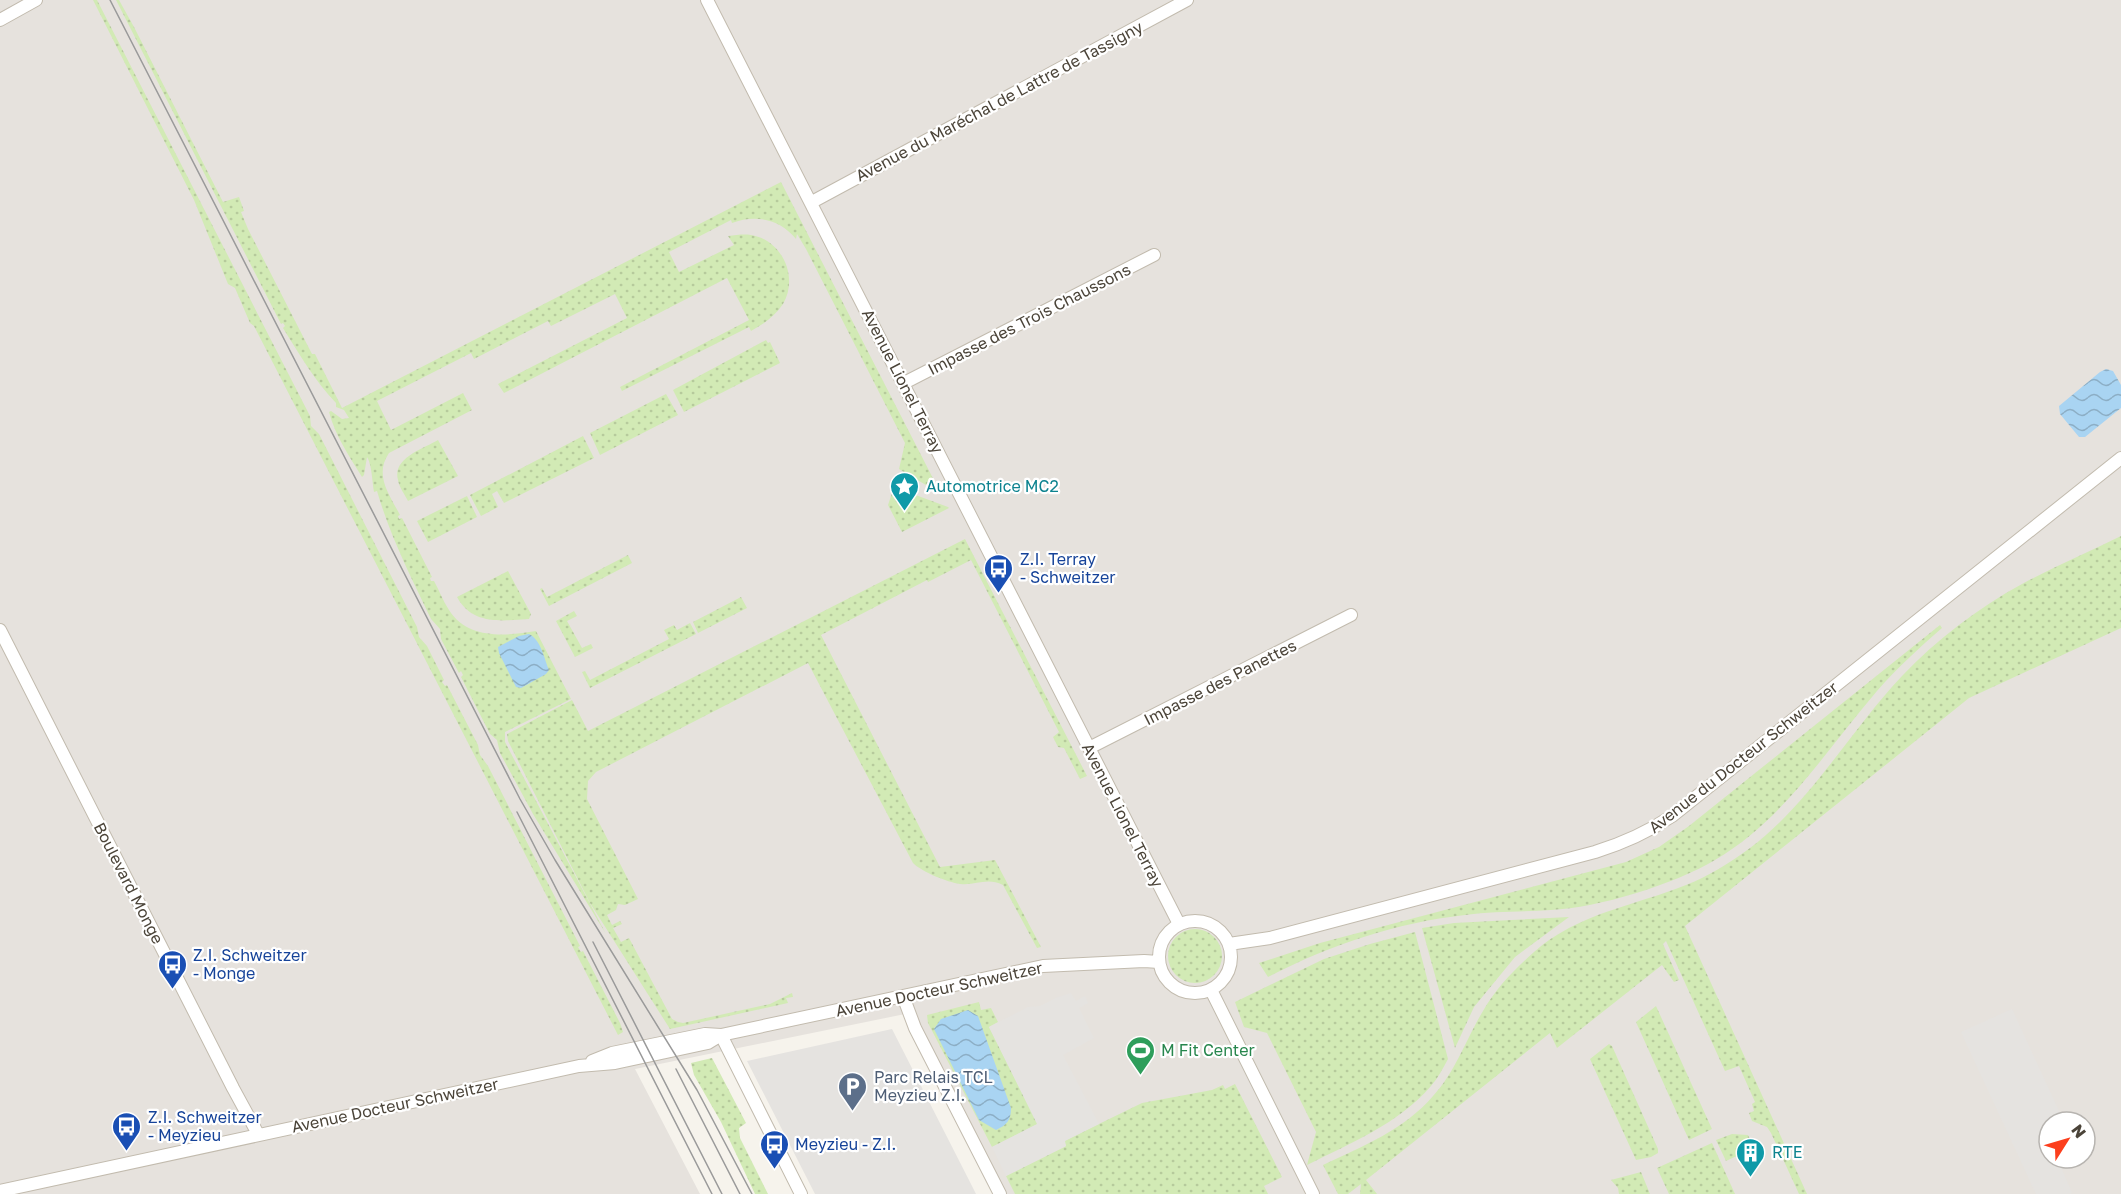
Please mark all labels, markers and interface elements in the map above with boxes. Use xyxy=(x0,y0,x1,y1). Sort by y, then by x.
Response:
street label: Avenue du Maréchal de Lattre de Tassigny xyxy=(852,16,1146,186)
street label: Impasse des Trois Chaussons xyxy=(924,259,1134,379)
street label: Avenue Lionel Terray xyxy=(858,305,948,457)
place icon: Automotrice MC2 xyxy=(889,470,921,512)
place label: Automotrice MC2 xyxy=(926,476,1059,496)
place label: Z.I. Terray - Schweitzer xyxy=(1020,549,1116,587)
bus stop icon: Z.I. Terray - Schweitzer xyxy=(983,552,1015,594)
street label: Impasse des Panettes xyxy=(1140,635,1300,729)
street label: Avenue du Docteur Schweitzer xyxy=(1644,677,1842,837)
street label: Avenue Lionel Terray xyxy=(1078,739,1168,891)
street label: Boulevard Monge xyxy=(90,819,168,947)
place label: Z.I. Schweitzer - Monge xyxy=(193,945,307,983)
bus stop icon: Z.I. Schweitzer - Monge xyxy=(156,948,188,990)
street label: Avenue Docteur Schweitzer xyxy=(834,957,1044,1021)
sports icon: M Fit Center xyxy=(1124,1034,1156,1076)
place label: M Fit Center xyxy=(1161,1040,1255,1060)
place label: Parc Relais TCL Meyzieu Z.I. xyxy=(874,1067,993,1105)
parking icon: Parc Relais TCL Meyzieu Z.I. xyxy=(837,1070,869,1112)
street label: Avenue Docteur Schweitzer xyxy=(290,1073,500,1137)
place label: Z.I. Schweitzer - Meyzieu xyxy=(148,1107,262,1145)
bus stop icon: Z.I. Schweitzer - Meyzieu xyxy=(111,1110,143,1152)
north arrow xyxy=(2037,1110,2097,1170)
text: N xyxy=(2067,1120,2091,1142)
bus stop icon: Meyzieu - Z.I. xyxy=(758,1128,790,1170)
place label: Meyzieu - Z.I. xyxy=(795,1134,896,1154)
building icon: RTE xyxy=(1735,1136,1767,1178)
place label: RTE xyxy=(1772,1142,1802,1162)

